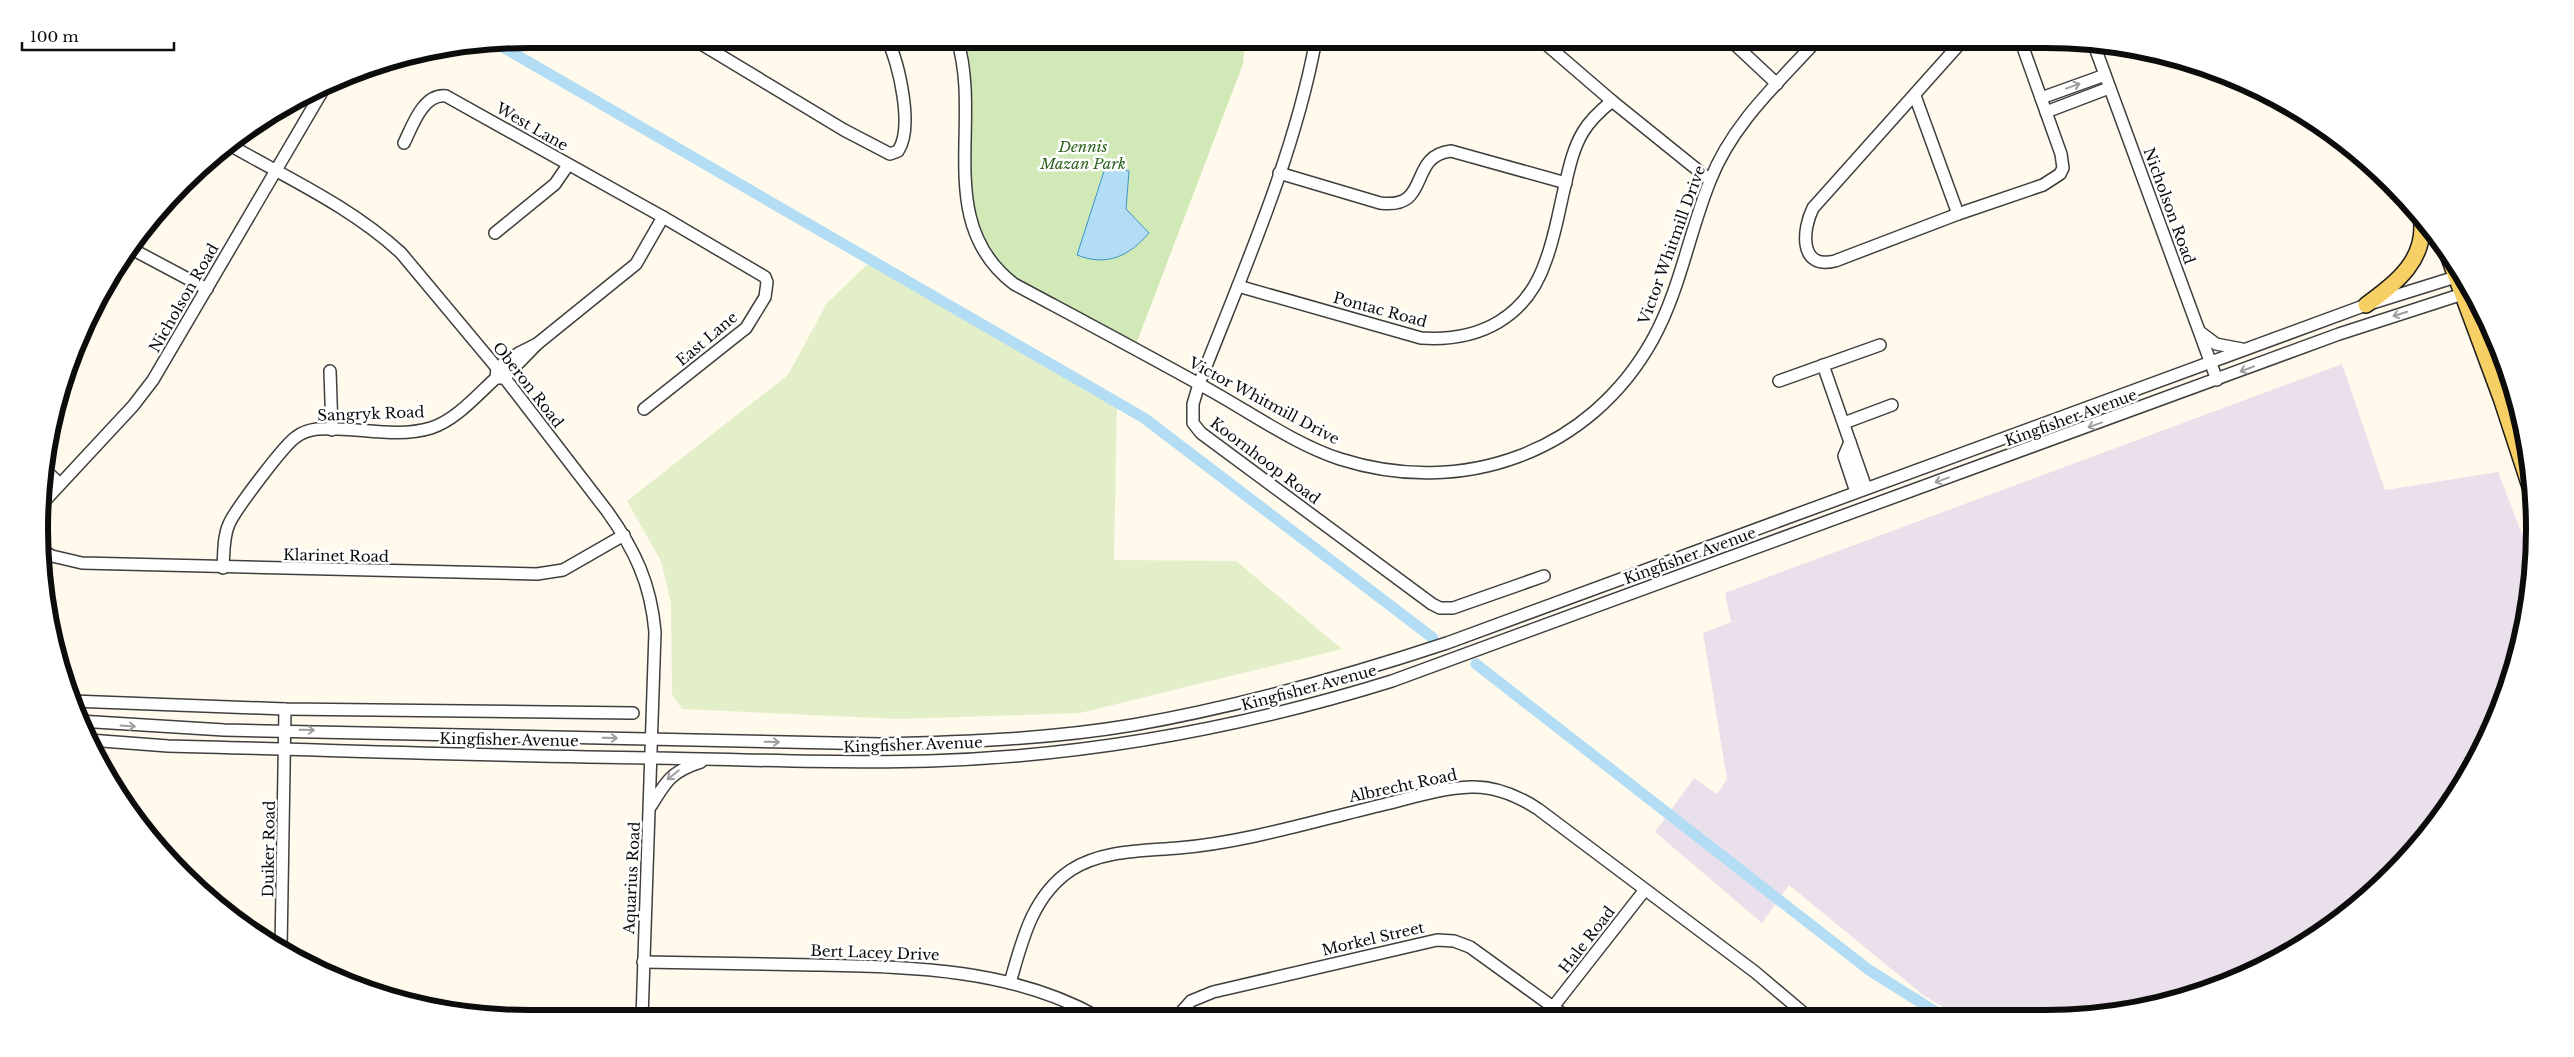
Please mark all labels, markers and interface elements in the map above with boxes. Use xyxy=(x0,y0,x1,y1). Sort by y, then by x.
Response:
scale bar xyxy=(22,20,175,52)
text: 100 m xyxy=(30,27,79,46)
one-way arrow xyxy=(2065,81,2080,90)
street label: West Lane xyxy=(492,98,572,155)
park label: Dennis Mazan Park xyxy=(1039,137,1126,173)
street label: Nicholson Road xyxy=(2140,145,2199,267)
street label: Victor Whitmill Drive xyxy=(1634,163,1709,328)
street label: Nicholson Road xyxy=(145,240,222,356)
street label: Pontac Road xyxy=(1331,288,1429,331)
street label: East Lane xyxy=(672,308,741,370)
one-way arrow xyxy=(2392,309,2408,319)
street label: Oberon Road xyxy=(489,338,568,431)
street label: Victor Whitmill Drive xyxy=(1185,352,1343,448)
one-way arrow xyxy=(2240,365,2256,374)
street label: Kingfisher Avenue xyxy=(2002,385,2139,450)
street label: Sangryk Road xyxy=(317,402,425,425)
street label: Koornhoop Road xyxy=(1207,413,1324,508)
one-way arrow xyxy=(2088,421,2103,430)
one-way arrow xyxy=(1935,476,1950,485)
street label: Kingfisher Avenue xyxy=(1621,523,1758,588)
street label: Klarinet Road xyxy=(283,545,389,566)
street label: Kingfisher Avenue xyxy=(1239,660,1379,715)
one-way arrow xyxy=(119,721,135,730)
one-way arrow xyxy=(299,726,315,735)
street label: Kingfisher Avenue xyxy=(439,729,579,750)
one-way arrow xyxy=(602,733,618,743)
street label: Kingfisher Avenue xyxy=(843,733,983,756)
one-way arrow xyxy=(764,737,780,747)
street label: Albrecht Road xyxy=(1346,765,1459,806)
one-way arrow xyxy=(667,770,680,781)
street label: Duiker Road xyxy=(258,800,279,898)
street label: Aquarius Road xyxy=(619,821,644,936)
street label: Hale Road xyxy=(1555,902,1619,977)
street label: Morkel Street xyxy=(1320,917,1426,960)
street label: Bert Lacey Drive xyxy=(810,941,940,964)

